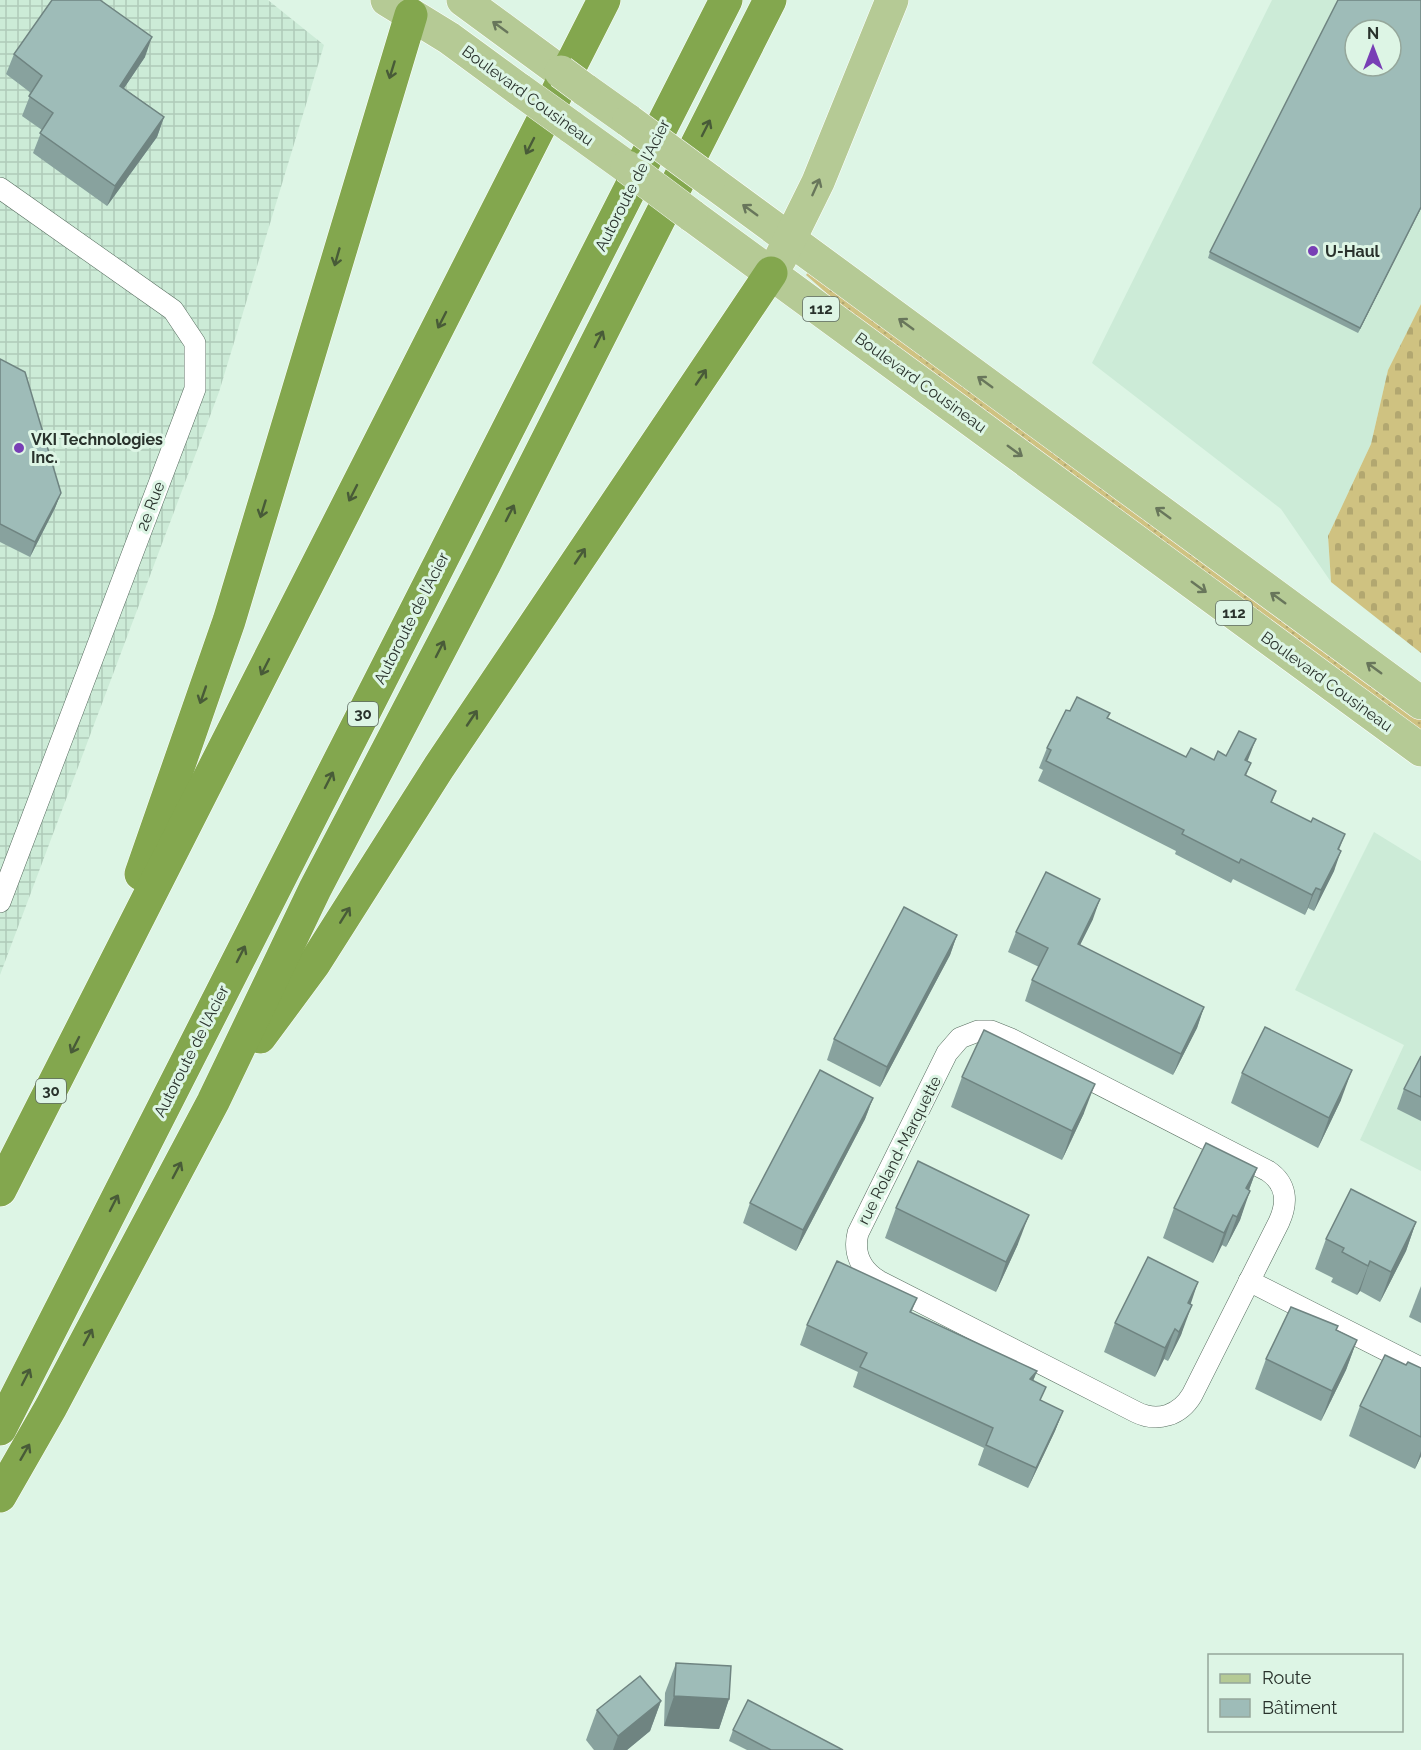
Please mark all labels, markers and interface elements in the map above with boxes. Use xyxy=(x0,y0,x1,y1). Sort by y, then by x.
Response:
north arrow xyxy=(1343,18,1403,78)
one-way arrow xyxy=(493,21,509,34)
text: N xyxy=(1367,24,1379,43)
street label: Boulevard Cousineau xyxy=(458,41,597,149)
one-way arrow xyxy=(386,60,397,79)
street label: Autoroute de l'Acier xyxy=(591,116,674,254)
one-way arrow xyxy=(701,119,712,137)
one-way arrow xyxy=(524,136,535,154)
one-way arrow xyxy=(811,178,822,197)
one-way arrow xyxy=(743,203,759,216)
place label: U-Haul xyxy=(1325,242,1381,261)
marker: U-Haul xyxy=(1306,244,1320,258)
one-way arrow xyxy=(331,247,342,266)
road number: 112 xyxy=(803,297,839,321)
one-way arrow xyxy=(435,310,447,328)
one-way arrow xyxy=(898,318,914,330)
street label: Boulevard Cousineau xyxy=(851,328,990,436)
one-way arrow xyxy=(593,331,605,348)
one-way arrow xyxy=(695,369,707,386)
one-way arrow xyxy=(977,376,993,389)
place label: VKI Technologies Inc. xyxy=(31,430,163,467)
marker: VKI Technologies Inc. xyxy=(12,441,26,455)
one-way arrow xyxy=(1006,445,1022,457)
street label: 2e Rue xyxy=(132,479,168,533)
one-way arrow xyxy=(347,484,359,502)
one-way arrow xyxy=(257,500,268,519)
one-way arrow xyxy=(505,504,516,522)
one-way arrow xyxy=(1155,507,1171,519)
one-way arrow xyxy=(575,548,587,565)
street label: Autoroute de l'Acier xyxy=(370,549,453,687)
one-way arrow xyxy=(1191,581,1207,593)
one-way arrow xyxy=(1270,591,1286,604)
road number: 112 xyxy=(1216,601,1252,625)
street label: Boulevard Cousineau xyxy=(1257,627,1396,735)
one-way arrow xyxy=(435,641,447,659)
one-way arrow xyxy=(259,658,271,676)
one-way arrow xyxy=(1366,662,1382,674)
one-way arrow xyxy=(196,685,207,704)
road number: 30 xyxy=(348,702,378,726)
one-way arrow xyxy=(466,710,478,727)
one-way arrow xyxy=(324,772,335,790)
one-way arrow xyxy=(339,907,351,924)
one-way arrow xyxy=(235,946,247,963)
street label: Autoroute de l'Acier xyxy=(150,982,233,1120)
one-way arrow xyxy=(68,1035,80,1053)
street label: rue Roland-Marquette xyxy=(854,1073,945,1228)
road number: 30 xyxy=(36,1079,66,1103)
one-way arrow xyxy=(171,1162,183,1179)
one-way arrow xyxy=(109,1194,121,1212)
one-way arrow xyxy=(82,1329,94,1346)
one-way arrow xyxy=(21,1368,33,1386)
one-way arrow xyxy=(20,1444,32,1461)
legend xyxy=(1208,1654,1403,1732)
text: Route xyxy=(1262,1667,1312,1688)
text: Bâtiment xyxy=(1262,1697,1337,1718)

